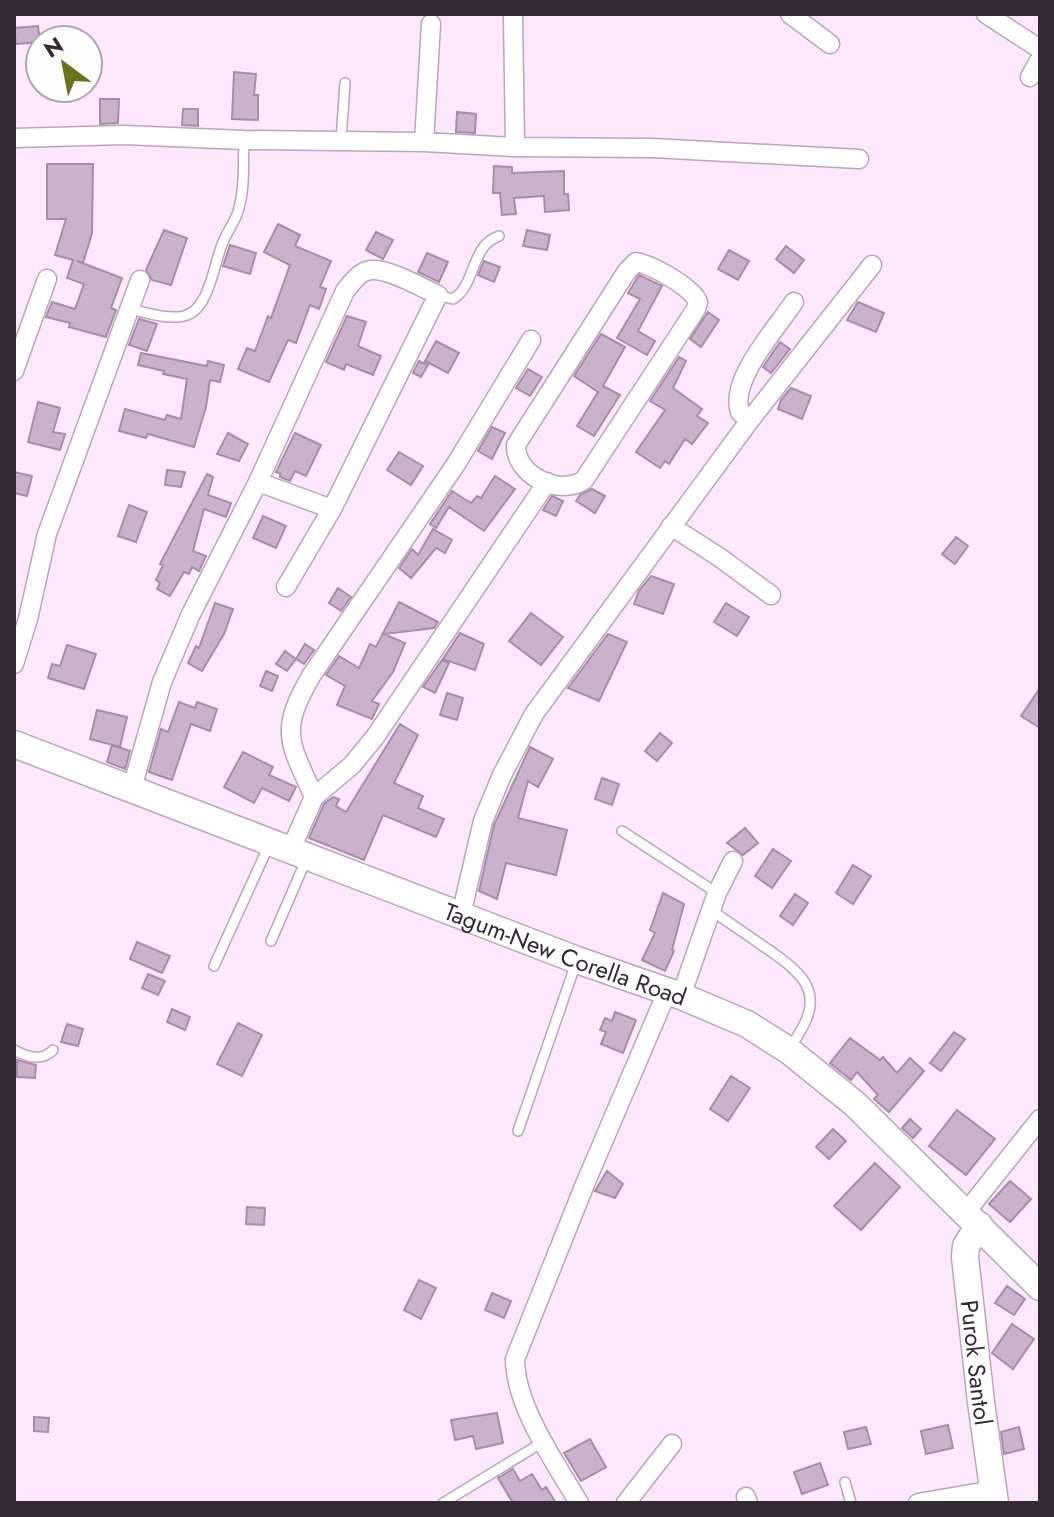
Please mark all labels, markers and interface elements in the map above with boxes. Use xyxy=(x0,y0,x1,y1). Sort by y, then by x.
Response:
north arrow xyxy=(24,24,104,104)
text: N xyxy=(38,29,69,65)
street label: Tagum-New Corella Road xyxy=(439,893,691,1014)
street label: Purok Santol xyxy=(952,1298,1002,1427)

